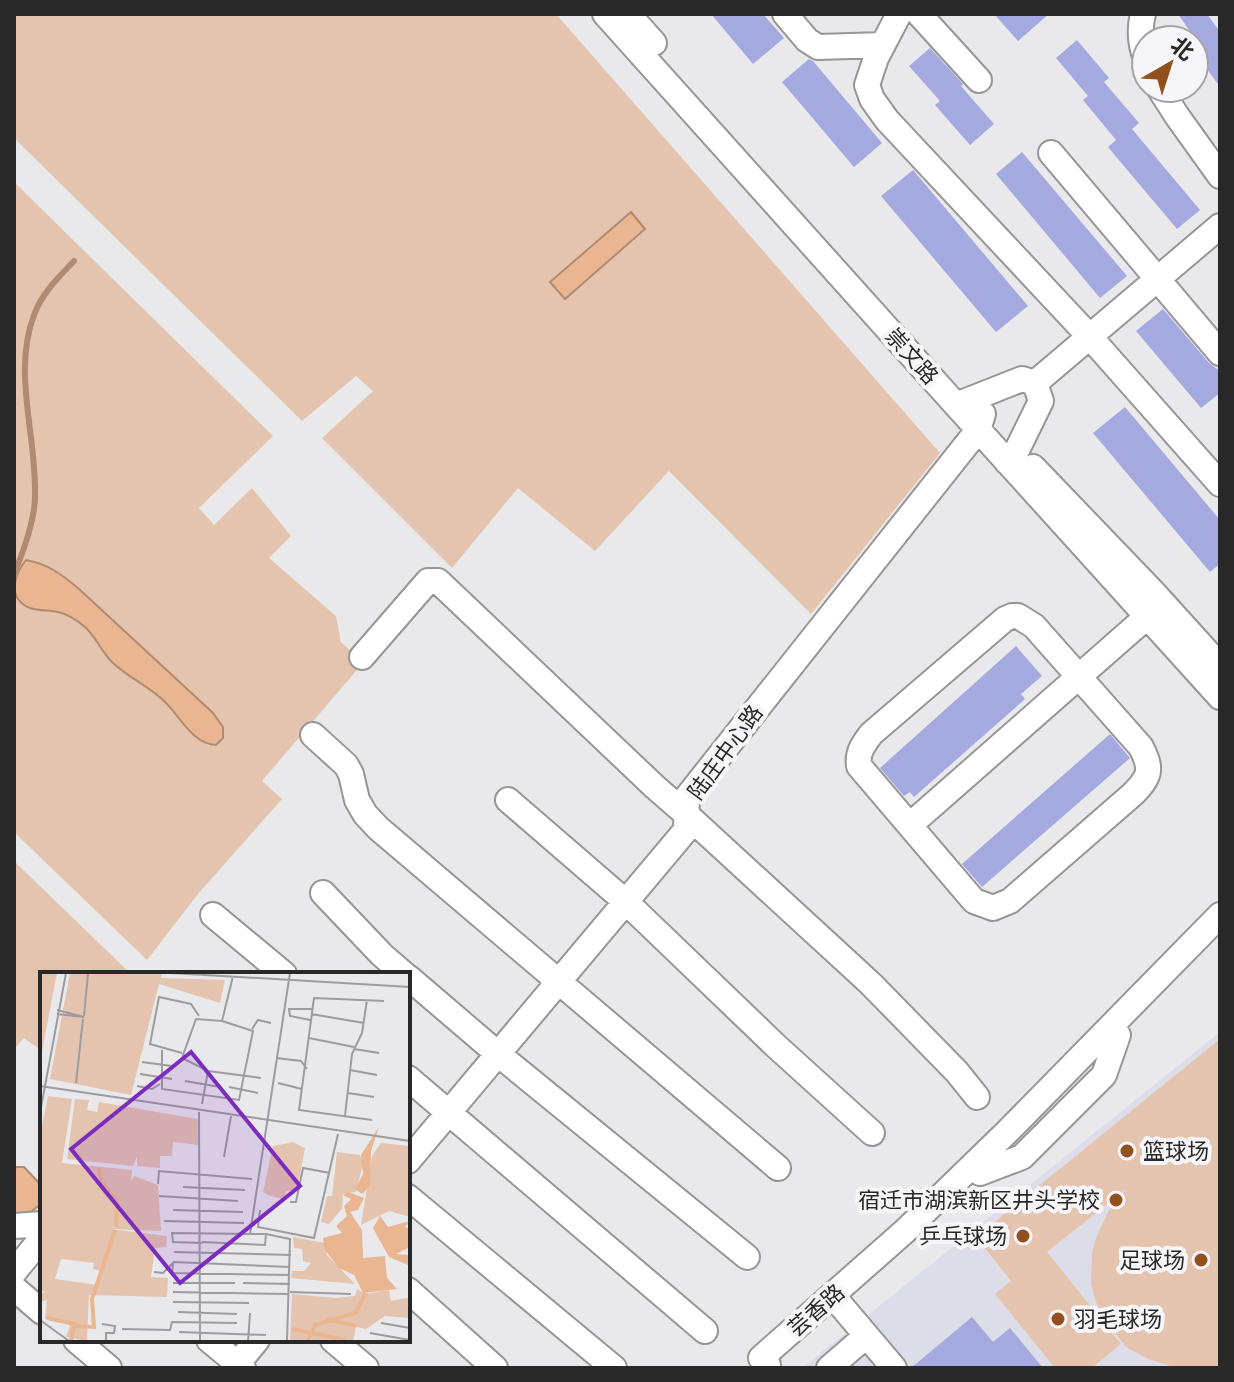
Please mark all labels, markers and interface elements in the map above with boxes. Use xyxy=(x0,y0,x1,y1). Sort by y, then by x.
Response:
north arrow xyxy=(1130,24,1210,104)
text: 北 xyxy=(1163,28,1202,69)
street label: 崇文路 xyxy=(877,320,947,392)
street label: 陆庄中心路 xyxy=(679,698,771,806)
inset map xyxy=(40,972,410,1342)
place label: 篮球场 xyxy=(1143,1134,1209,1168)
marker: 篮球场 xyxy=(1118,1142,1136,1160)
place label: 宿迁市湖滨新区井头学校 xyxy=(858,1183,1100,1217)
marker: 宿迁市湖滨新区井头学校 xyxy=(1107,1191,1125,1209)
place label: 乒乓球场 xyxy=(919,1219,1007,1253)
marker: 乒乓球场 xyxy=(1014,1227,1032,1245)
place label: 足球场 xyxy=(1119,1243,1185,1277)
marker: 足球场 xyxy=(1192,1251,1210,1269)
street label: 芸香路 xyxy=(780,1276,852,1344)
place label: 羽毛球场 xyxy=(1074,1302,1162,1336)
marker: 羽毛球场 xyxy=(1049,1310,1067,1328)

